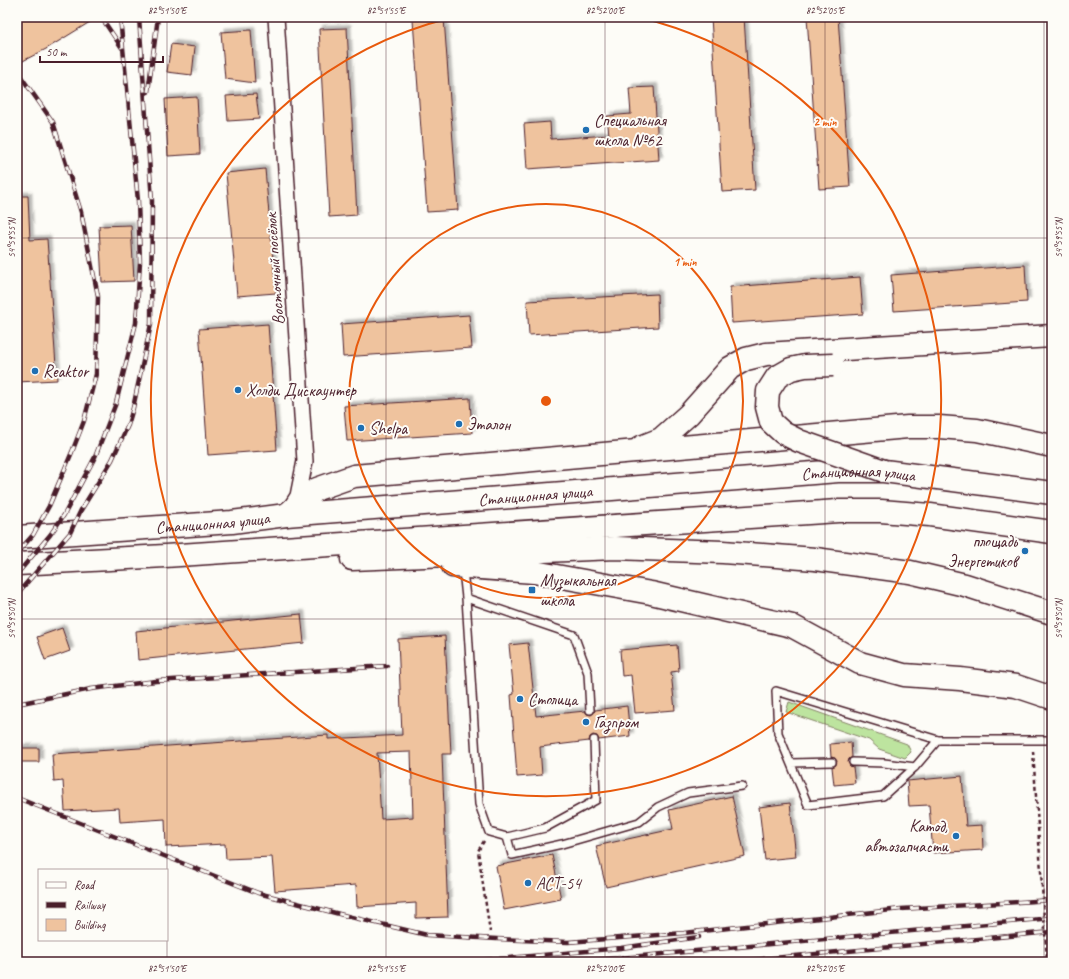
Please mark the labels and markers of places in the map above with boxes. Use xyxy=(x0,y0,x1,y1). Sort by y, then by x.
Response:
place label: Специальная школа №62 xyxy=(594,110,668,151)
marker: Специальная школа №62 xyxy=(581,125,591,135)
place label: Reaktor xyxy=(43,361,90,382)
marker: Reaktor xyxy=(30,366,40,376)
place label: Холди Дискаунтер xyxy=(246,380,358,401)
marker: Холди Дискаунтер xyxy=(233,385,243,395)
centre of rings xyxy=(539,394,553,408)
place label: Эталон xyxy=(467,414,512,435)
place label: Shelpa xyxy=(369,418,408,439)
marker: Эталон xyxy=(454,419,464,429)
marker: Shelpa xyxy=(356,423,366,433)
place label: площадь Энергетиков xyxy=(948,531,1021,572)
marker: площадь Энергетиков xyxy=(1020,546,1030,556)
place label: Музыкальная школа xyxy=(540,570,617,611)
marker: Музыкальная школа xyxy=(527,585,537,595)
place label: Столица xyxy=(528,689,579,710)
marker: Столица xyxy=(515,694,525,704)
place label: Газпром xyxy=(594,712,640,734)
marker: Газпром xyxy=(581,717,591,727)
place label: Катод, автозапчасти xyxy=(864,816,949,857)
marker: Катод, автозапчасти xyxy=(951,831,961,841)
place label: АСТ-54 xyxy=(536,873,583,894)
marker: АСТ-54 xyxy=(523,878,533,888)

